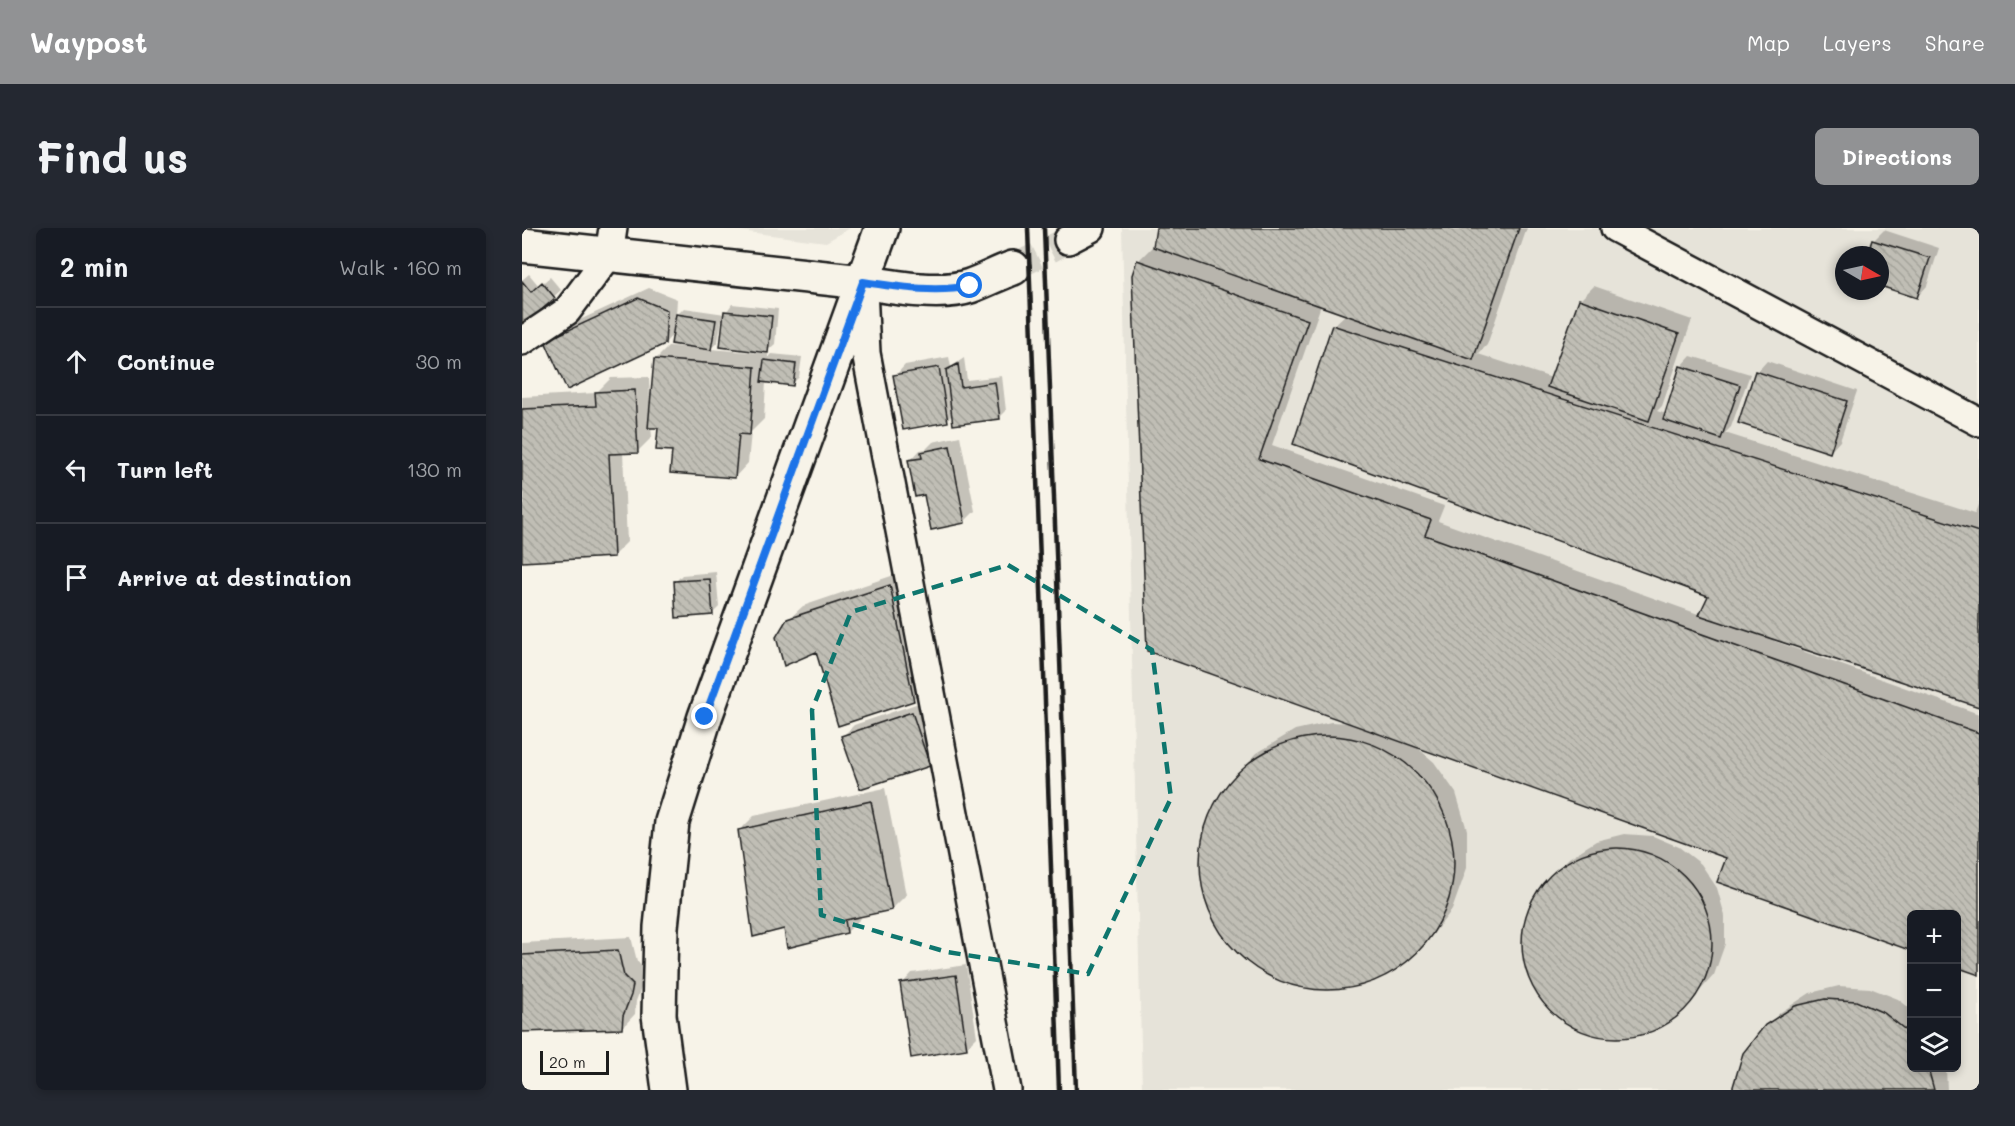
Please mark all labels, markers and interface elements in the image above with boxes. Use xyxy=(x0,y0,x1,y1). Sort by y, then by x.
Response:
text: Waypost xyxy=(30,24,147,60)
text: Map xyxy=(1747,29,1790,56)
text: Layers xyxy=(1823,29,1892,56)
text: Share xyxy=(1925,29,1985,56)
button: Directions xyxy=(1815,128,1979,185)
text: Find us xyxy=(36,129,188,184)
north arrow xyxy=(1835,246,1889,300)
text: 2 min xyxy=(60,250,128,284)
text: Walk · 160 m xyxy=(339,254,462,280)
route start xyxy=(956,272,982,298)
icon: ahead xyxy=(60,345,93,378)
text: Continue xyxy=(117,347,215,376)
text: 30 m xyxy=(416,348,462,374)
icon: left xyxy=(60,453,93,486)
text: Turn left xyxy=(117,455,213,484)
text: 130 m xyxy=(407,456,462,482)
icon: arrive xyxy=(60,561,93,594)
text: Arrive at destination xyxy=(117,563,352,592)
route end xyxy=(691,703,717,729)
map controls xyxy=(1907,910,1961,1072)
button: + xyxy=(1907,910,1961,964)
button: − xyxy=(1907,964,1961,1018)
button: layers xyxy=(1907,1018,1961,1072)
scale bar xyxy=(540,1048,609,1076)
text: 20 m xyxy=(549,1051,586,1072)

